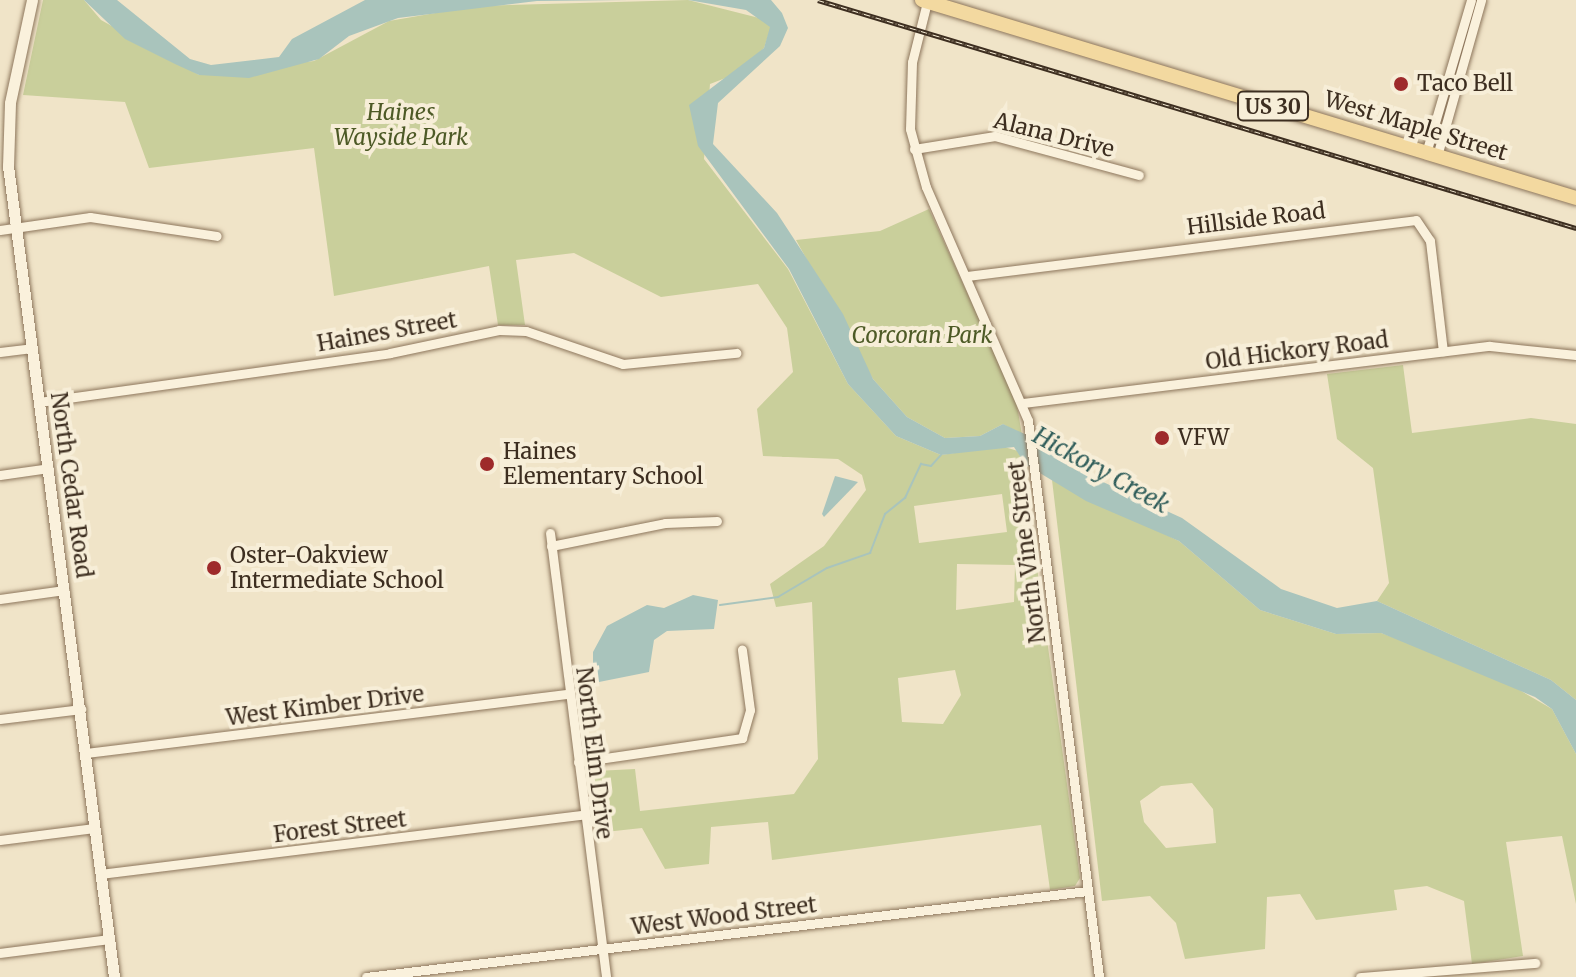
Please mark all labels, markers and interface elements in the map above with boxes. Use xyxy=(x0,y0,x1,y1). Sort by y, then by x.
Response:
place label: Taco Bell xyxy=(1417,71,1513,97)
marker: Taco Bell xyxy=(1392,75,1410,93)
street label: West Maple Street xyxy=(1321,86,1511,166)
road number: US 30 xyxy=(1237,90,1309,122)
park label: Haines Wayside Park xyxy=(334,99,468,150)
street label: Alana Drive xyxy=(991,107,1117,163)
street label: Hillside Road xyxy=(1185,197,1327,241)
street label: Haines Street xyxy=(315,307,459,357)
park label: Corcoran Park xyxy=(851,323,993,349)
street label: Old Hickory Road xyxy=(1204,327,1390,375)
street label: North Cedar Road xyxy=(45,390,97,580)
water label: Hickory Creek xyxy=(1028,421,1174,519)
place label: VFW xyxy=(1178,425,1229,451)
marker: VFW xyxy=(1153,429,1171,447)
place label: Haines Elementary School xyxy=(503,438,703,490)
marker: Haines Elementary School xyxy=(478,455,496,473)
street label: North Vine Street xyxy=(1003,459,1051,645)
place label: Oster-Oakview Intermediate School xyxy=(230,542,444,594)
marker: Oster-Oakview Intermediate School xyxy=(205,559,223,577)
street label: North Elm Drive xyxy=(570,666,618,840)
street label: West Kimber Drive xyxy=(225,681,425,731)
street label: Forest Street xyxy=(272,806,408,848)
street label: West Wood Street xyxy=(630,892,818,940)

